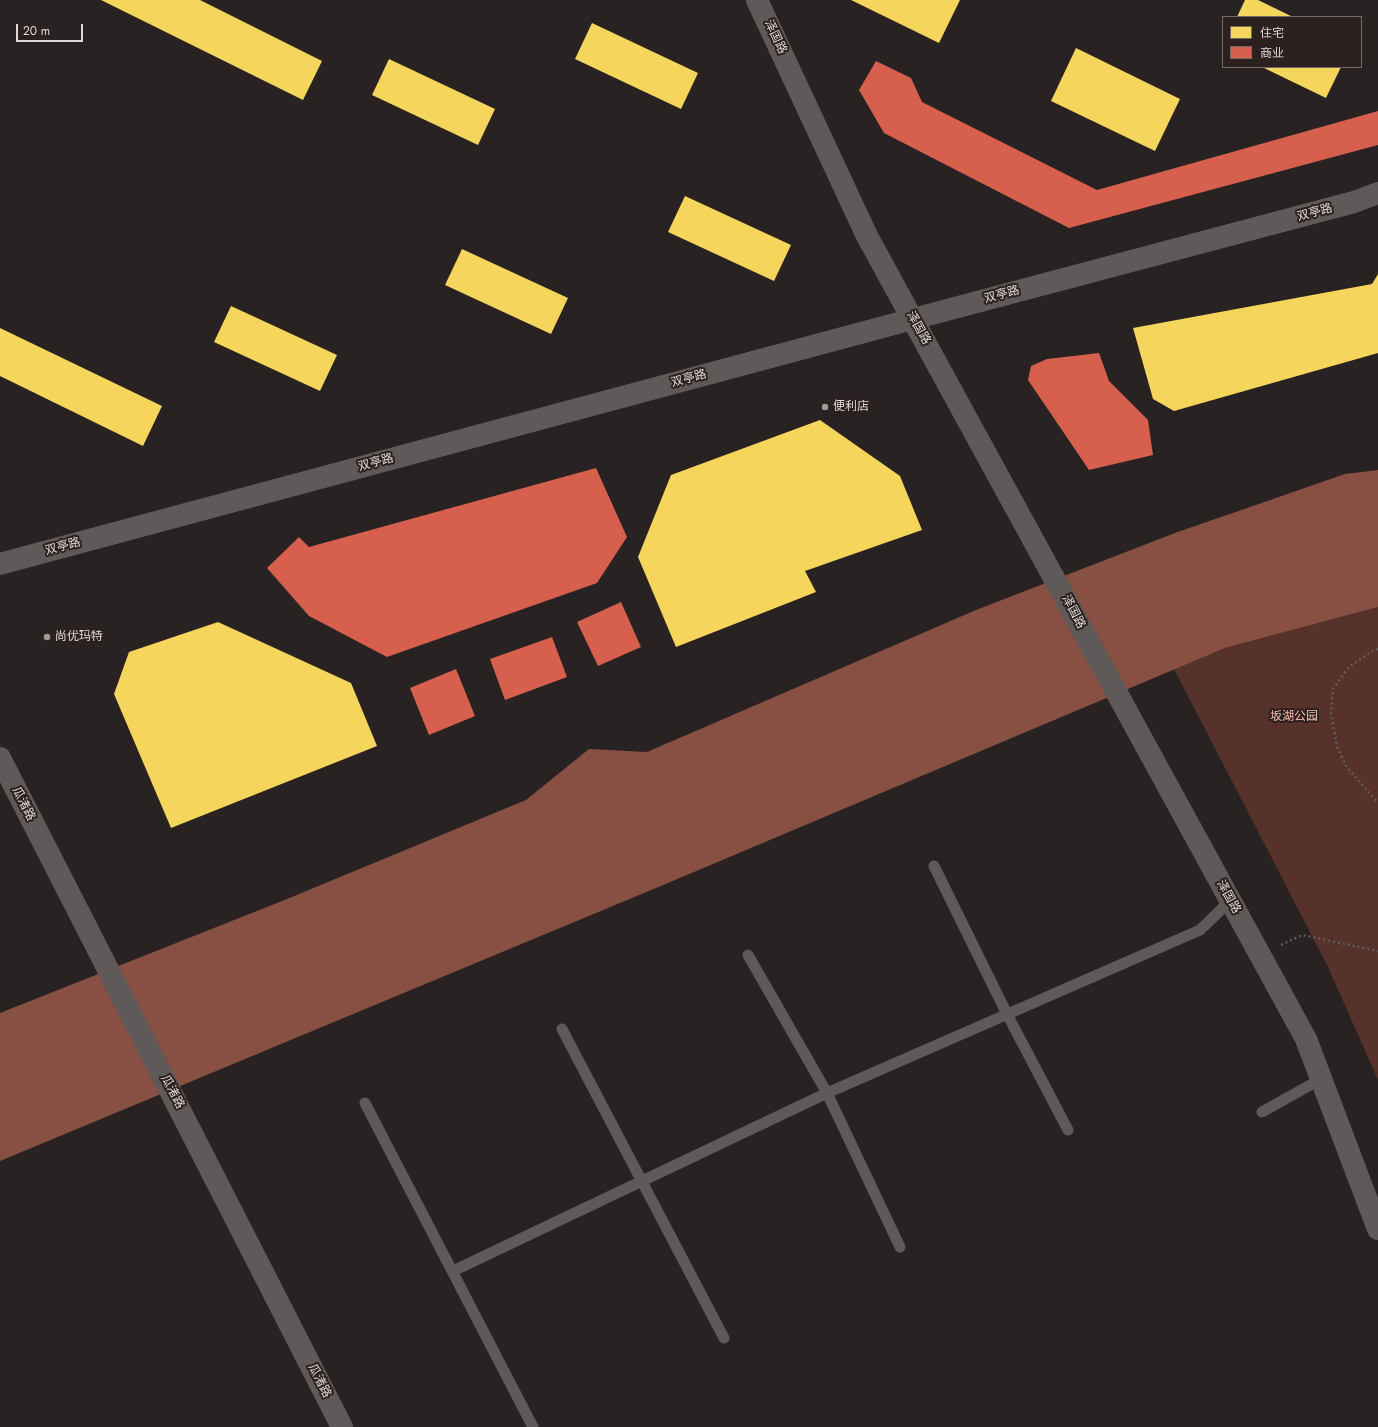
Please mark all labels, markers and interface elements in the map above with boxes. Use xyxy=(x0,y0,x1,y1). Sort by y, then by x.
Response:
scale bar xyxy=(18,16,85,42)
legend xyxy=(1222,16,1362,68)
street label: 泽国路 xyxy=(761,18,789,56)
text: 20 m xyxy=(23,22,50,40)
text: 住宅 xyxy=(1260,24,1284,42)
text: 商业 xyxy=(1260,44,1284,62)
street label: 双亭路 xyxy=(1296,201,1334,225)
street label: 双亭路 xyxy=(983,283,1021,307)
street label: 泽国路 xyxy=(903,309,933,347)
street label: 双亭路 xyxy=(670,367,708,391)
place label: 便利店 xyxy=(833,400,869,414)
marker: 便利店 xyxy=(820,402,830,412)
street label: 双亭路 xyxy=(357,451,395,475)
street label: 双亭路 xyxy=(44,535,82,559)
street label: 泽国路 xyxy=(1058,593,1088,631)
place label: 尚优玛特 xyxy=(55,630,103,644)
marker: 尚优玛特 xyxy=(42,632,52,642)
park label: 坂湖公园 xyxy=(1270,710,1318,724)
street label: 瓜渚路 xyxy=(8,785,38,823)
street label: 泽国路 xyxy=(1213,878,1243,916)
street label: 瓜渚路 xyxy=(157,1073,187,1111)
street label: 瓜渚路 xyxy=(304,1362,334,1400)

